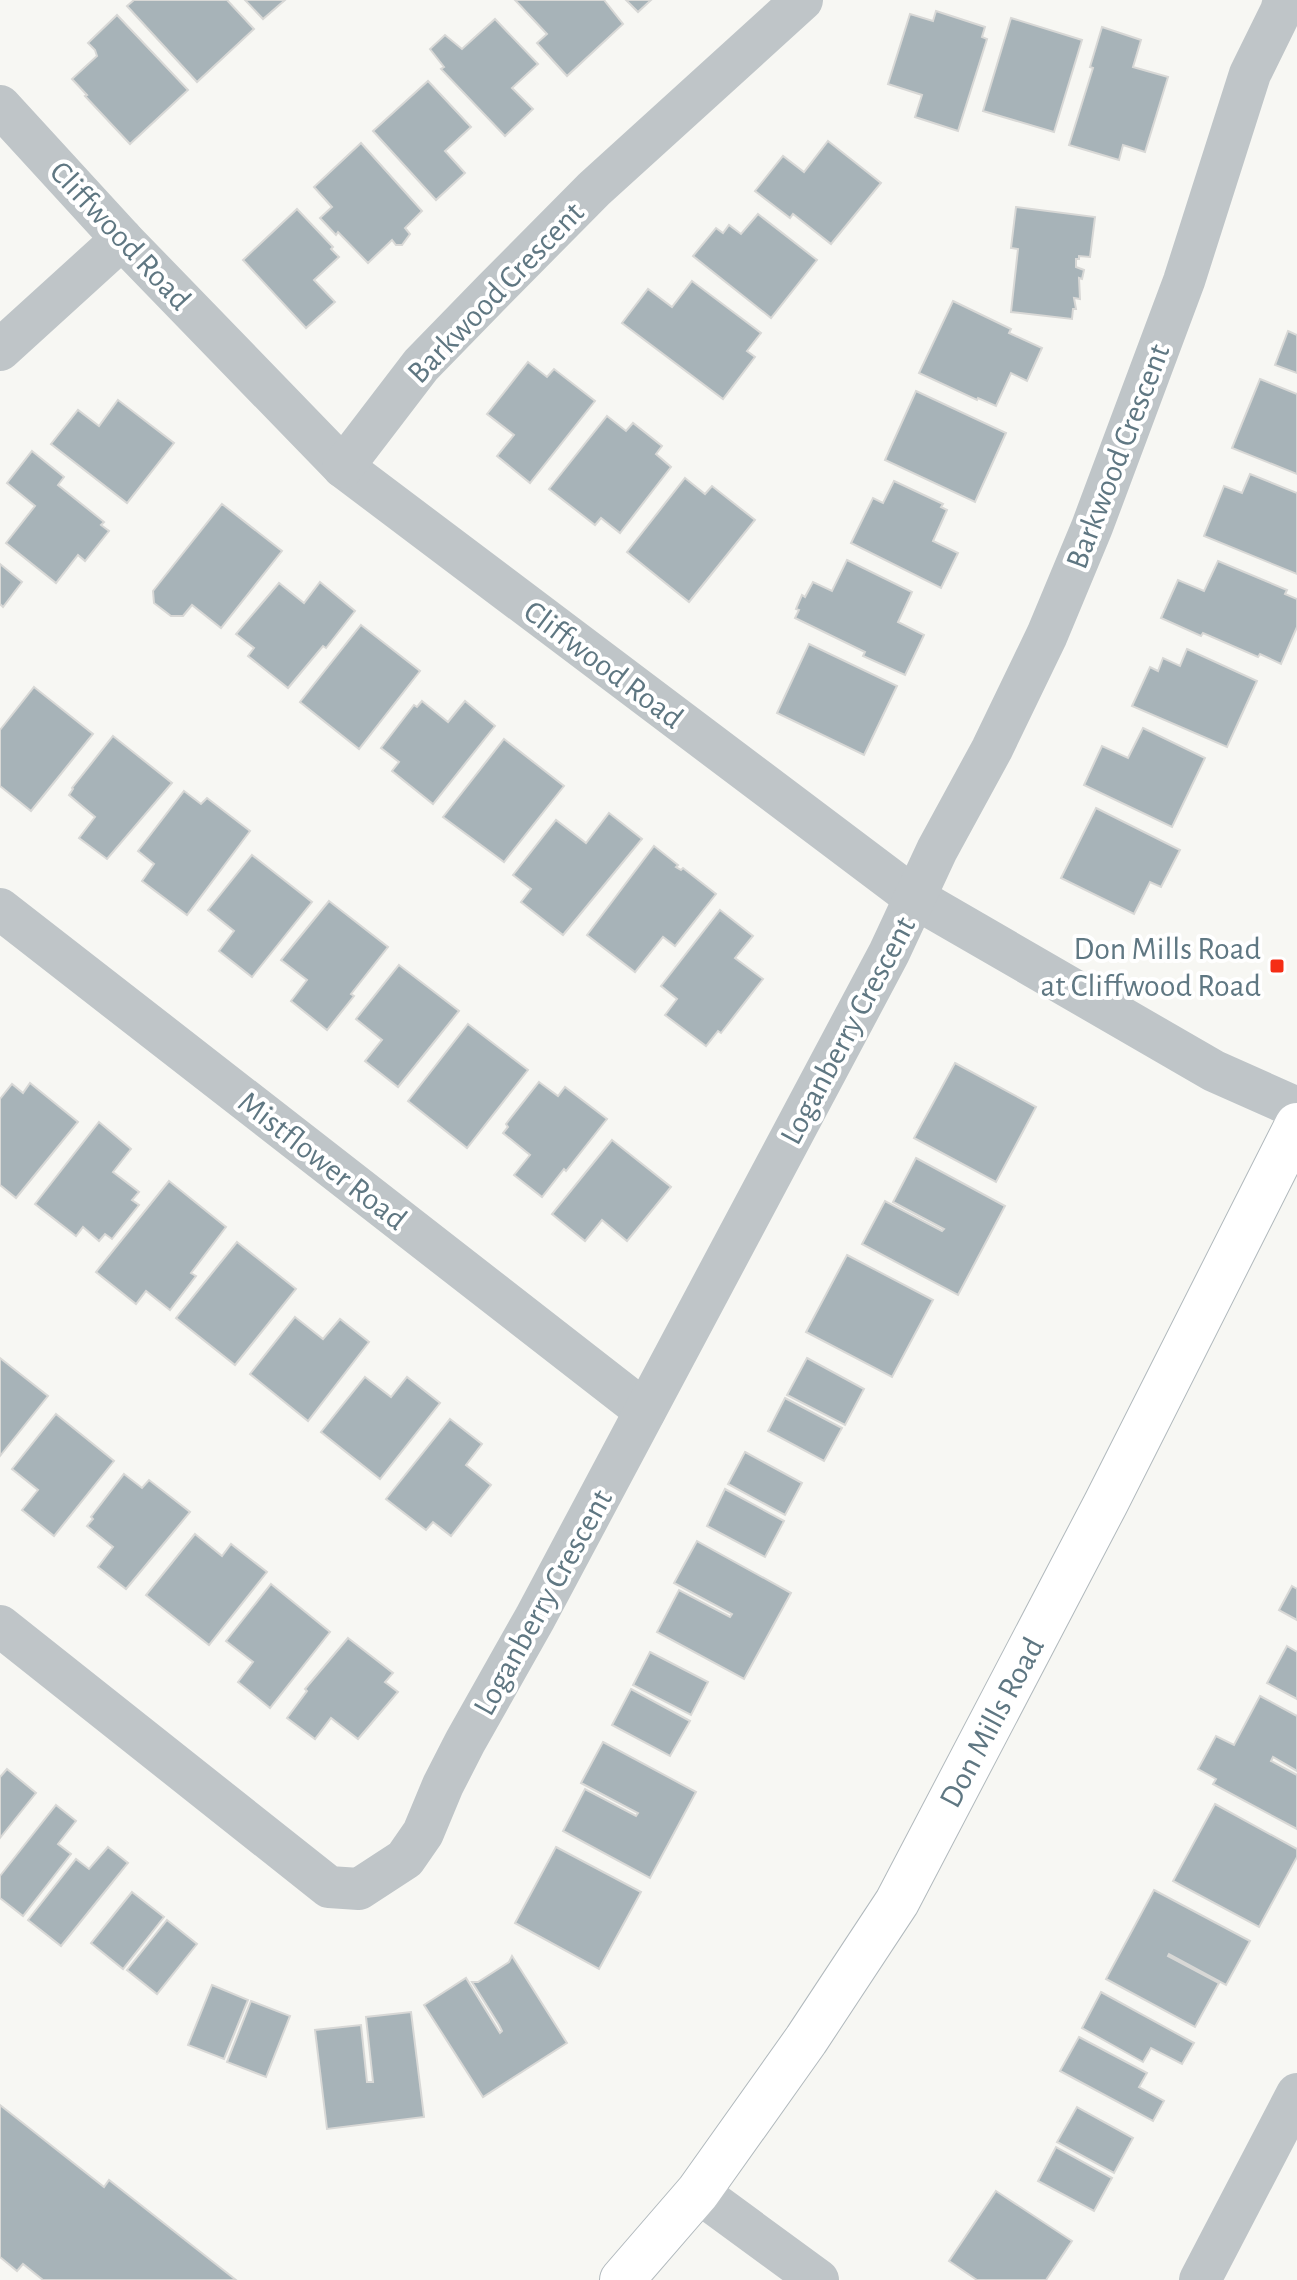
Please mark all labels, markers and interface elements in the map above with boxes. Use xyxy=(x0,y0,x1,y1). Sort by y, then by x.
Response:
street label: Cliffwood Road xyxy=(44,155,197,316)
street label: Barkwood Crescent xyxy=(402,196,590,389)
street label: Barkwood Crescent xyxy=(1060,340,1175,573)
street label: Cliffwood Road xyxy=(518,595,689,735)
street label: Loganberry Crescent xyxy=(774,911,921,1150)
place label: Don Mills Road at Cliffwood Road xyxy=(1040,933,1261,1002)
marker: Don Mills Road at Cliffwood Road xyxy=(1268,957,1286,975)
street label: Mistflower Road xyxy=(232,1085,412,1236)
street label: Loganberry Crescent xyxy=(468,1484,618,1721)
street label: Don Mills Road xyxy=(934,1632,1050,1813)

